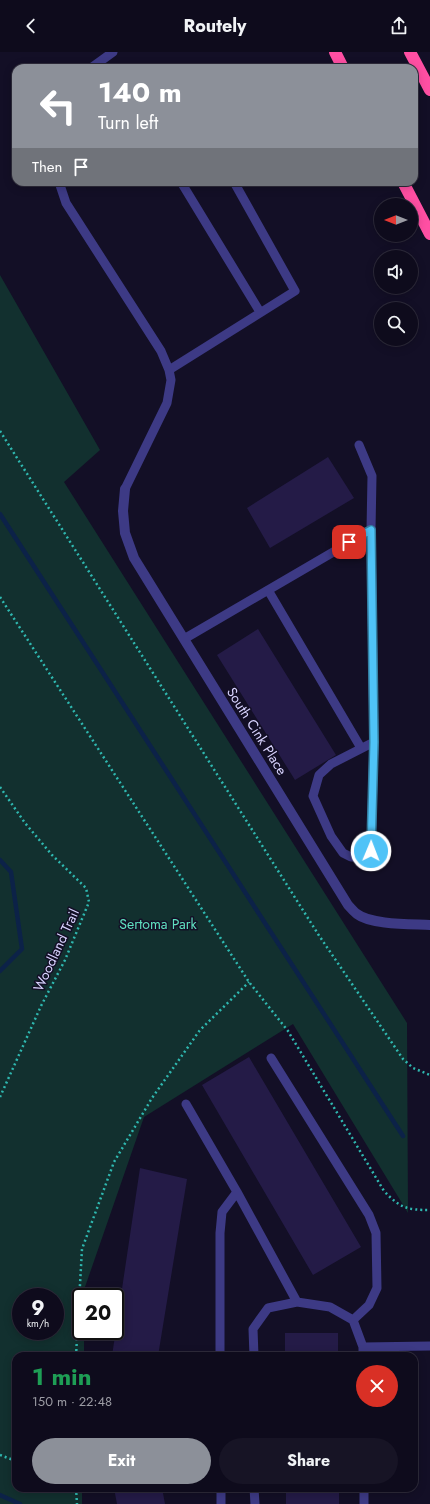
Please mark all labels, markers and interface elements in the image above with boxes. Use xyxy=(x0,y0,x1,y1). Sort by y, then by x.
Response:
text: Routely xyxy=(184,13,246,39)
icon: back xyxy=(20,15,42,37)
icon: share xyxy=(388,15,410,37)
text: 140 m xyxy=(98,72,182,113)
icon: left xyxy=(32,80,84,132)
text: Turn left xyxy=(98,110,158,136)
text: Then xyxy=(32,156,62,178)
icon: arrive xyxy=(70,156,92,178)
north arrow xyxy=(374,198,418,242)
map controls xyxy=(374,198,418,346)
button: sound xyxy=(374,250,418,294)
button: search xyxy=(374,302,418,346)
pin xyxy=(332,525,366,559)
icon: arrive xyxy=(338,531,360,553)
street label: South Cink Place xyxy=(222,683,292,779)
position arrow xyxy=(350,830,392,872)
street label: Woodland Trail xyxy=(28,905,84,995)
park label: Sertoma Park xyxy=(119,914,198,934)
speed limit sign: 20 xyxy=(72,1288,124,1340)
text: 9 xyxy=(31,1294,45,1323)
text: km/h xyxy=(27,1316,49,1331)
text: 1 min xyxy=(32,1359,92,1394)
button: close xyxy=(356,1365,398,1407)
text: 150 m · 22:48 xyxy=(32,1392,112,1411)
button: Exit xyxy=(32,1438,211,1484)
button: Share xyxy=(219,1438,398,1484)

